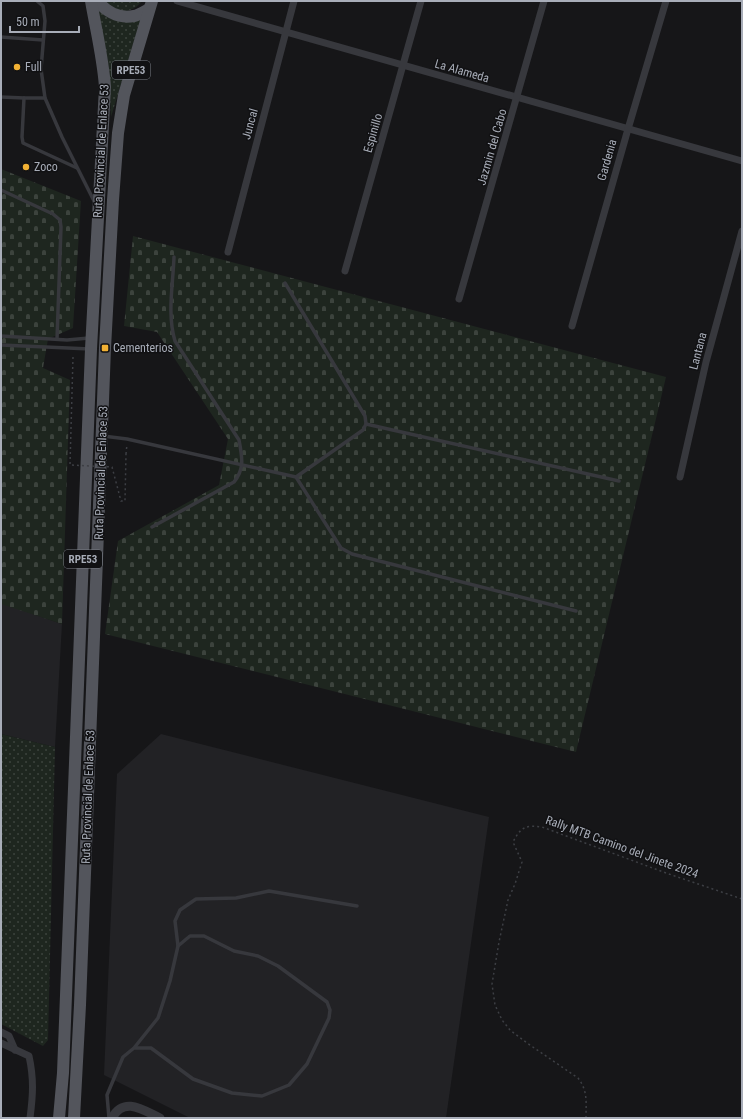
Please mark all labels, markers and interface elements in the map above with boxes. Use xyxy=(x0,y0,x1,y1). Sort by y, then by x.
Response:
scale bar xyxy=(10,8,79,34)
text: 50 m xyxy=(16,15,40,29)
street label: La Alameda xyxy=(433,57,491,86)
place label: Full xyxy=(25,60,42,74)
road number: RPE53 xyxy=(112,61,150,79)
marker: Full xyxy=(12,62,22,72)
street label: Ruta Provincial de Enlace 53 xyxy=(91,84,112,218)
street label: Juncal xyxy=(239,107,261,141)
street label: Jazmin del Cabo xyxy=(474,107,510,187)
street label: Espinillo xyxy=(361,112,385,154)
street label: Gardenia xyxy=(594,138,620,182)
place label: Zoco xyxy=(34,160,58,174)
marker: Zoco xyxy=(21,162,31,172)
street label: Lantana xyxy=(686,331,710,371)
place label: Cementerios xyxy=(113,341,173,355)
marker: Cementerios xyxy=(100,343,110,353)
street label: Ruta Provincial de Enlace 53 xyxy=(92,406,110,540)
road number: RPE53 xyxy=(64,550,102,568)
street label: Ruta Provincial de Enlace 53 xyxy=(79,730,97,864)
street label: Rally MTB Camino del Jinete 2024 xyxy=(544,813,700,881)

